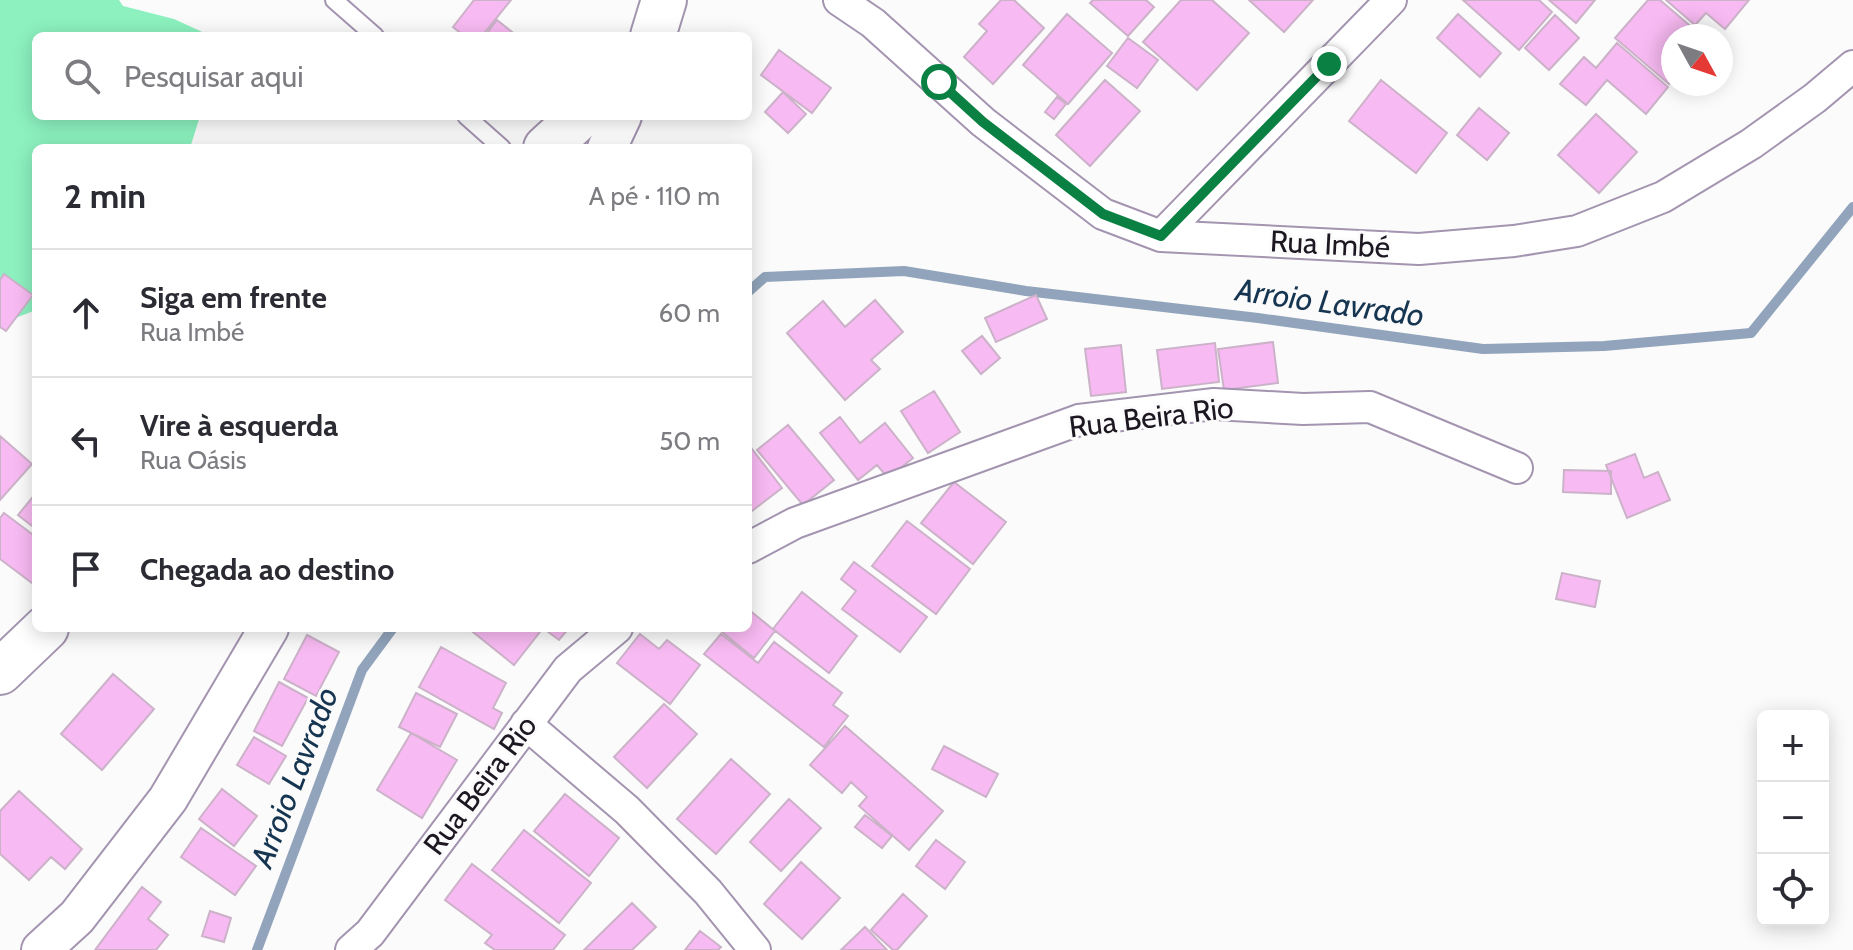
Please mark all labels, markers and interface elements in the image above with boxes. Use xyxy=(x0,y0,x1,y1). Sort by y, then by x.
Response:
north arrow xyxy=(1661,24,1733,96)
search box xyxy=(32,32,752,120)
route end xyxy=(1311,46,1347,82)
icon: search xyxy=(60,54,104,98)
text: Pesquisar aqui xyxy=(124,58,304,95)
route start xyxy=(921,64,957,100)
text: 2 min xyxy=(64,175,146,217)
text: A pé · 110 m xyxy=(589,180,720,212)
street label: Rua Imbé xyxy=(1269,222,1391,266)
water label: Arroio Lavrado xyxy=(1231,269,1427,335)
text: Siga em frente xyxy=(140,279,327,316)
icon: ahead xyxy=(64,291,108,335)
text: 60 m xyxy=(658,297,720,329)
text: Rua Imbé xyxy=(140,316,244,348)
street label: Rua Beira Rio xyxy=(1067,389,1235,445)
text: Vire à esquerda xyxy=(140,407,338,444)
icon: left xyxy=(64,419,108,463)
text: 50 m xyxy=(659,425,720,457)
text: Rua Oásis xyxy=(140,444,247,476)
icon: arrive xyxy=(64,547,108,591)
text: Chegada ao destino xyxy=(140,551,394,588)
water label: Arroio Lavrado xyxy=(241,681,346,874)
street label: Rua Beira Rio xyxy=(415,708,545,862)
map controls xyxy=(1757,710,1829,926)
button: + xyxy=(1757,710,1829,782)
button: − xyxy=(1757,782,1829,854)
button: locate xyxy=(1757,854,1829,926)

